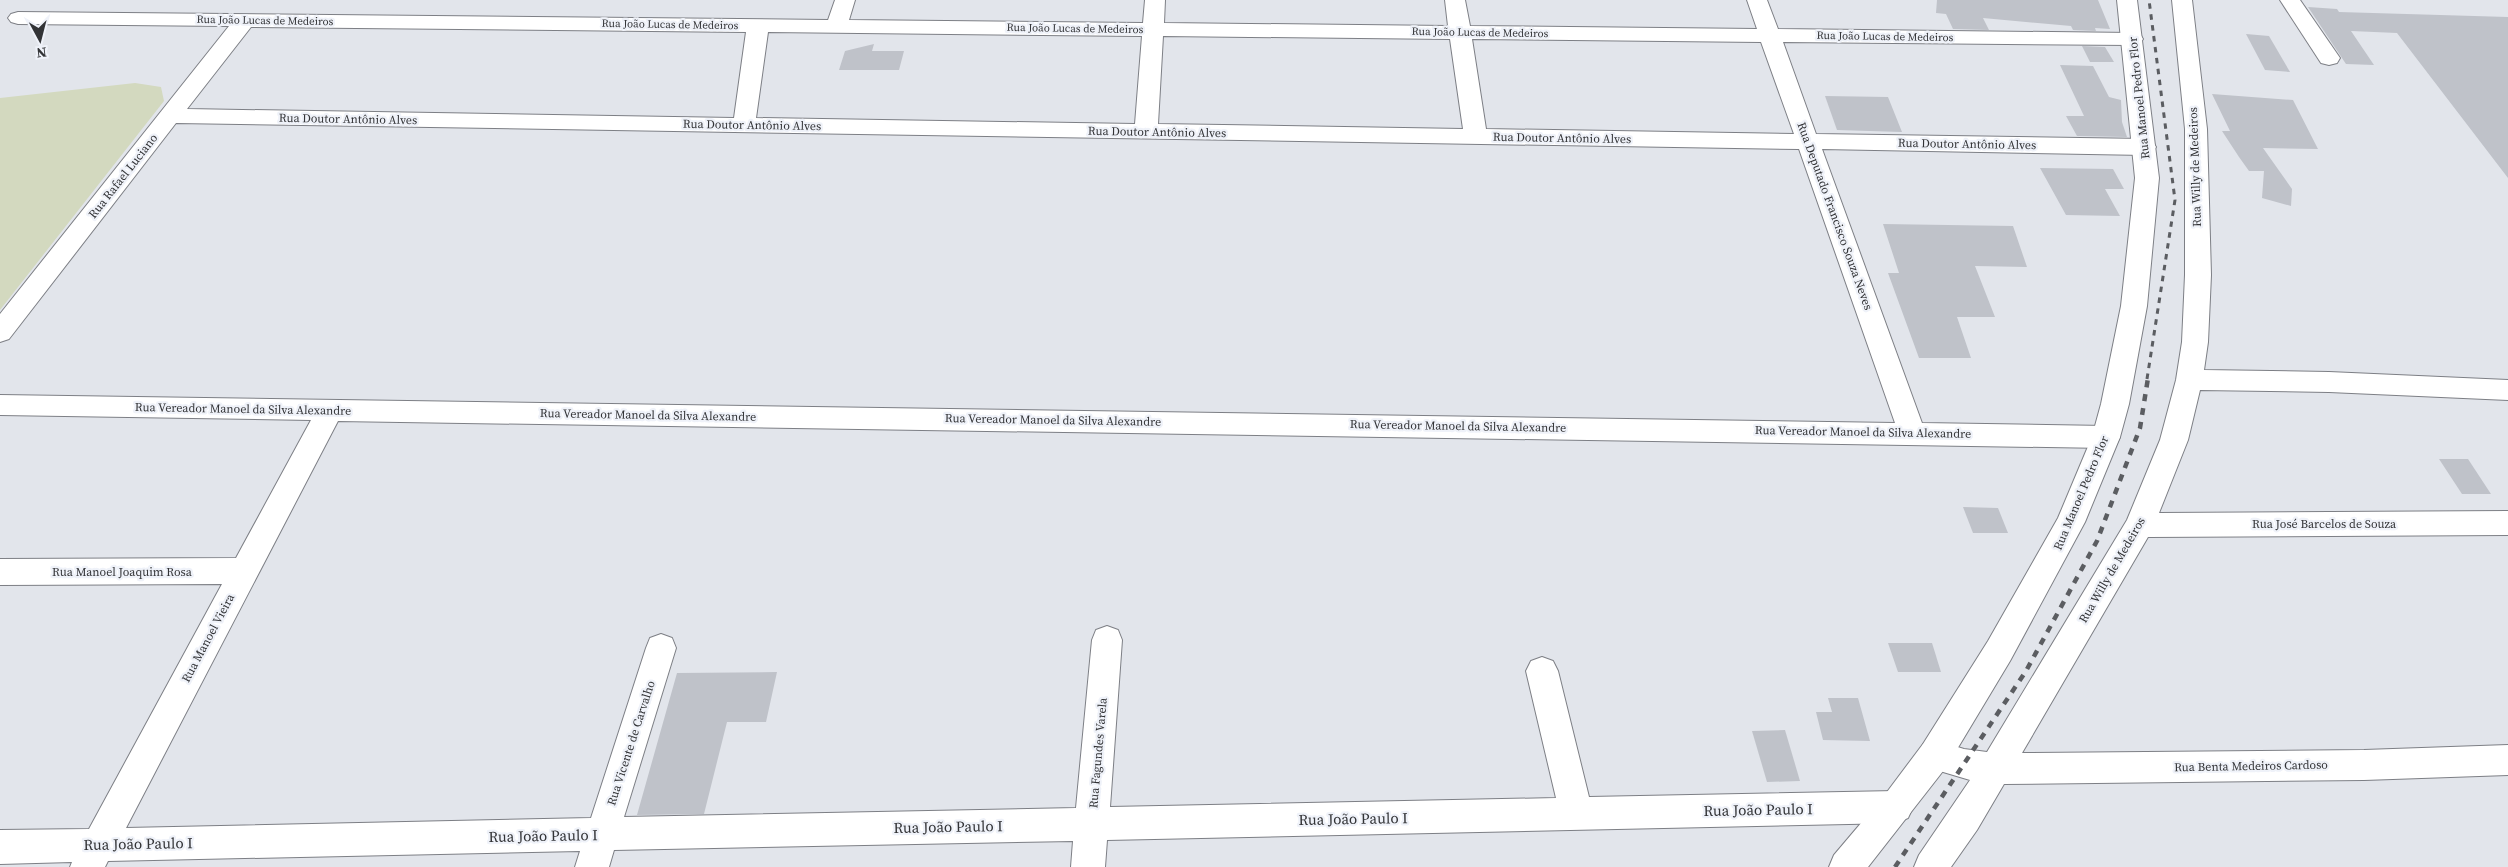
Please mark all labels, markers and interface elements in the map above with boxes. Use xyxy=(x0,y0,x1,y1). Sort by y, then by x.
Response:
street label: Rua João Lucas de Medeiros xyxy=(196,12,334,29)
north arrow xyxy=(15,15,65,65)
street label: Rua João Lucas de Medeiros xyxy=(601,16,739,33)
street label: Rua João Lucas de Medeiros xyxy=(1006,20,1144,37)
street label: Rua João Lucas de Medeiros xyxy=(1411,24,1549,41)
street label: Rua João Lucas de Medeiros xyxy=(1816,28,1954,45)
street label: Rua Manoel Pedro Flor xyxy=(2125,36,2153,160)
text: N xyxy=(35,42,48,63)
street label: Rua Willy de Medeiros xyxy=(2185,107,2205,227)
street label: Rua Doutor Antônio Alves xyxy=(279,110,417,128)
street label: Rua Doutor Antônio Alves xyxy=(683,116,821,134)
street label: Rua Deputado Francisco Souza Neves xyxy=(1793,120,1877,312)
street label: Rua Doutor Antônio Alves xyxy=(1088,123,1226,141)
street label: Rua Doutor Antônio Alves xyxy=(1493,129,1631,147)
street label: Rua Rafael Luciano xyxy=(85,130,161,222)
street label: Rua Doutor Antônio Alves xyxy=(1898,135,2036,153)
street label: Rua Vereador Manoel da Silva Alexandre xyxy=(135,399,351,419)
street label: Rua Vereador Manoel da Silva Alexandre xyxy=(540,405,756,425)
street label: Rua Vereador Manoel da Silva Alexandre xyxy=(945,410,1161,430)
street label: Rua Vereador Manoel da Silva Alexandre xyxy=(1350,416,1566,436)
street label: Rua Vereador Manoel da Silva Alexandre xyxy=(1755,422,1971,442)
street label: Rua Manoel Pedro Flor xyxy=(2050,433,2112,553)
street label: Rua Willy de Medeiros xyxy=(2075,514,2149,626)
street label: Rua José Barcelos de Souza xyxy=(2252,516,2397,532)
street label: Rua Manoel Joaquim Rosa xyxy=(52,564,193,580)
street label: Rua Manoel Vieira xyxy=(178,590,239,685)
street label: Rua Vicente de Carvalho xyxy=(603,678,659,807)
street label: Rua Fagundes Varela xyxy=(1085,696,1111,809)
street label: Rua Benta Medeiros Cardoso xyxy=(2174,757,2328,775)
street label: Rua João Paulo I xyxy=(1703,798,1813,821)
street label: Rua João Paulo I xyxy=(1298,807,1408,830)
street label: Rua João Paulo I xyxy=(893,815,1003,838)
street label: Rua João Paulo I xyxy=(488,824,598,847)
street label: Rua João Paulo I xyxy=(83,832,193,855)

